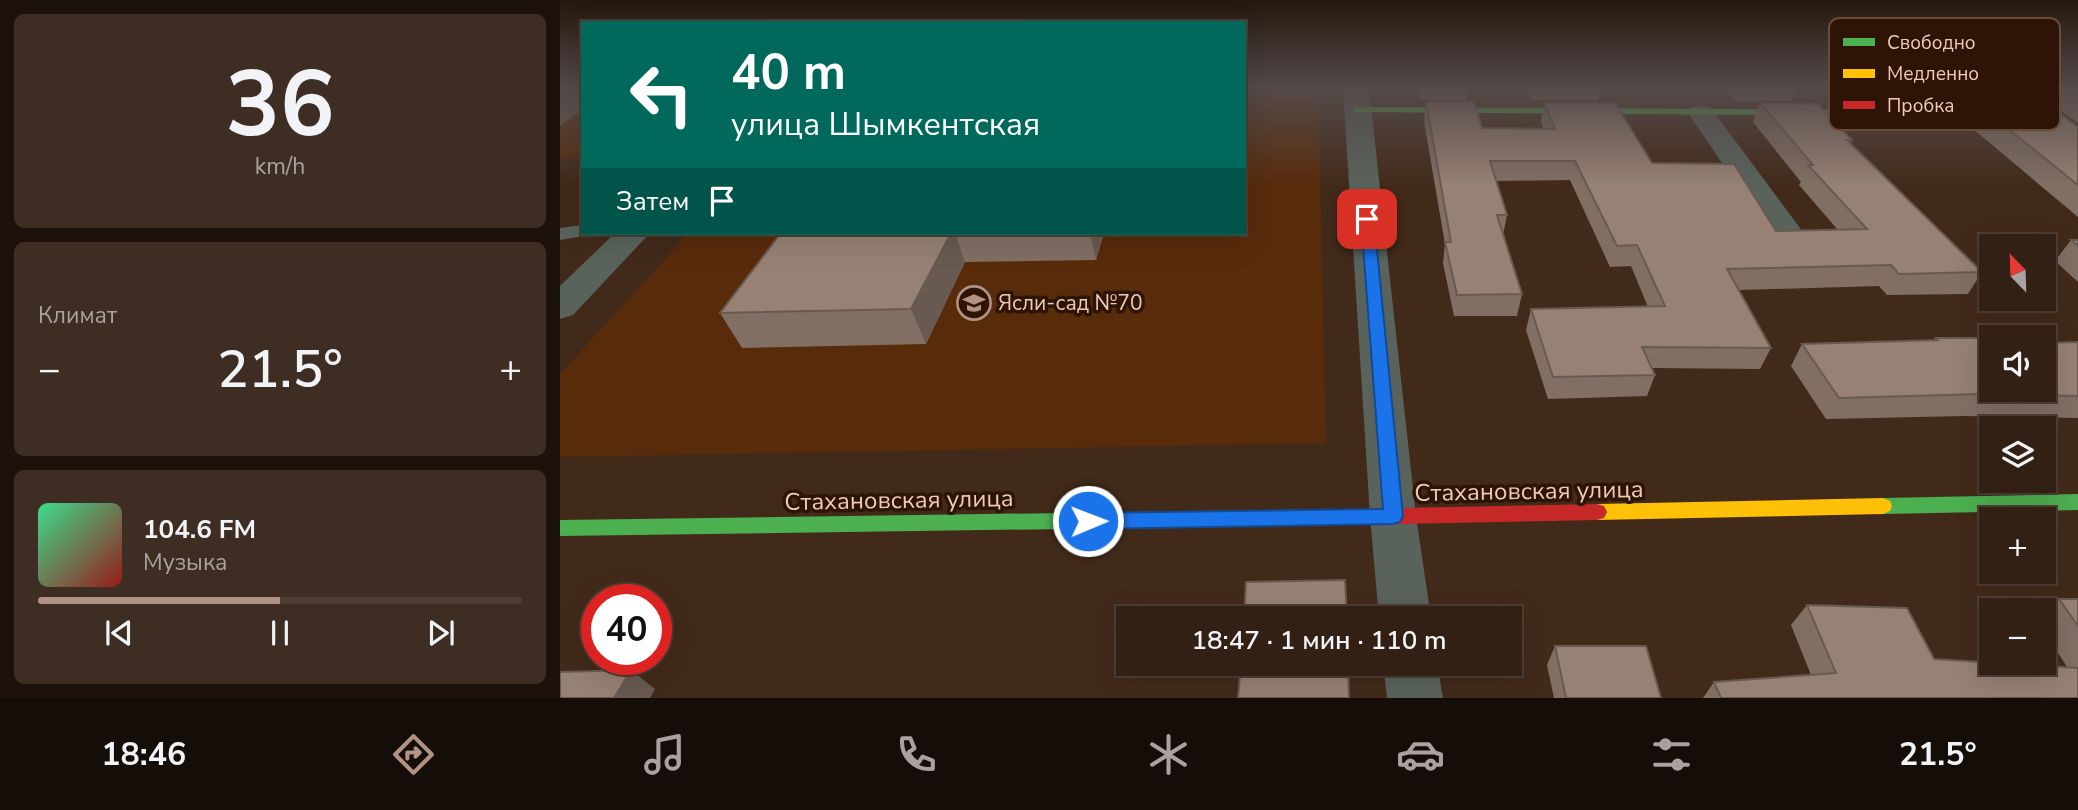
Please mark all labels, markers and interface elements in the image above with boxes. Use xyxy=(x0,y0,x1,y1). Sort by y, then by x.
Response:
legend xyxy=(1829,18,2060,130)
text: Свободно xyxy=(1887,30,1976,56)
text: 40 m xyxy=(731,39,846,106)
text: 36 xyxy=(225,43,335,167)
icon: left xyxy=(616,49,707,140)
text: Медленно xyxy=(1887,61,1979,87)
text: Пробка xyxy=(1887,93,1954,119)
text: улица Шымкентская xyxy=(731,103,1040,146)
text: km/h xyxy=(255,151,305,182)
icon: arrive xyxy=(703,182,741,220)
text: Затем xyxy=(616,184,689,219)
pin xyxy=(1337,189,1397,249)
icon: arrive xyxy=(1348,200,1386,238)
north arrow xyxy=(1979,234,2056,312)
map controls xyxy=(1979,234,2056,675)
school or university icon: Ясли-сад №70 xyxy=(955,284,993,322)
place label: Ясли-сад №70 xyxy=(998,289,1142,317)
text: Климат xyxy=(38,300,117,331)
button: sound xyxy=(1979,325,2056,402)
text: 21.5° xyxy=(217,334,343,405)
text: − xyxy=(38,344,61,395)
text: + xyxy=(499,344,522,395)
button: layers xyxy=(1979,416,2056,493)
street label: Стахановская улица xyxy=(1414,473,1644,509)
street label: Стахановская улица xyxy=(784,482,1014,518)
position arrow xyxy=(1051,484,1125,558)
button: + xyxy=(1979,507,2056,584)
text: 104.6 FM xyxy=(143,512,256,547)
text: Музыка xyxy=(143,547,227,578)
speed limit sign: 40 xyxy=(581,584,672,675)
button: − xyxy=(1979,598,2056,675)
icon: previous xyxy=(100,614,138,652)
icon: pause xyxy=(261,614,299,652)
icon: next xyxy=(422,614,460,652)
text: 18:47 · 1 мин · 110 m xyxy=(1191,623,1447,658)
icon: directions xyxy=(389,730,438,779)
icon: music xyxy=(640,730,689,779)
icon: phone xyxy=(892,730,941,779)
icon: climate xyxy=(1144,730,1193,779)
icon: car xyxy=(1396,730,1445,779)
icon: filters xyxy=(1647,730,1696,779)
text: 18:46 xyxy=(101,733,186,776)
text: 21.5° xyxy=(1899,733,1977,776)

